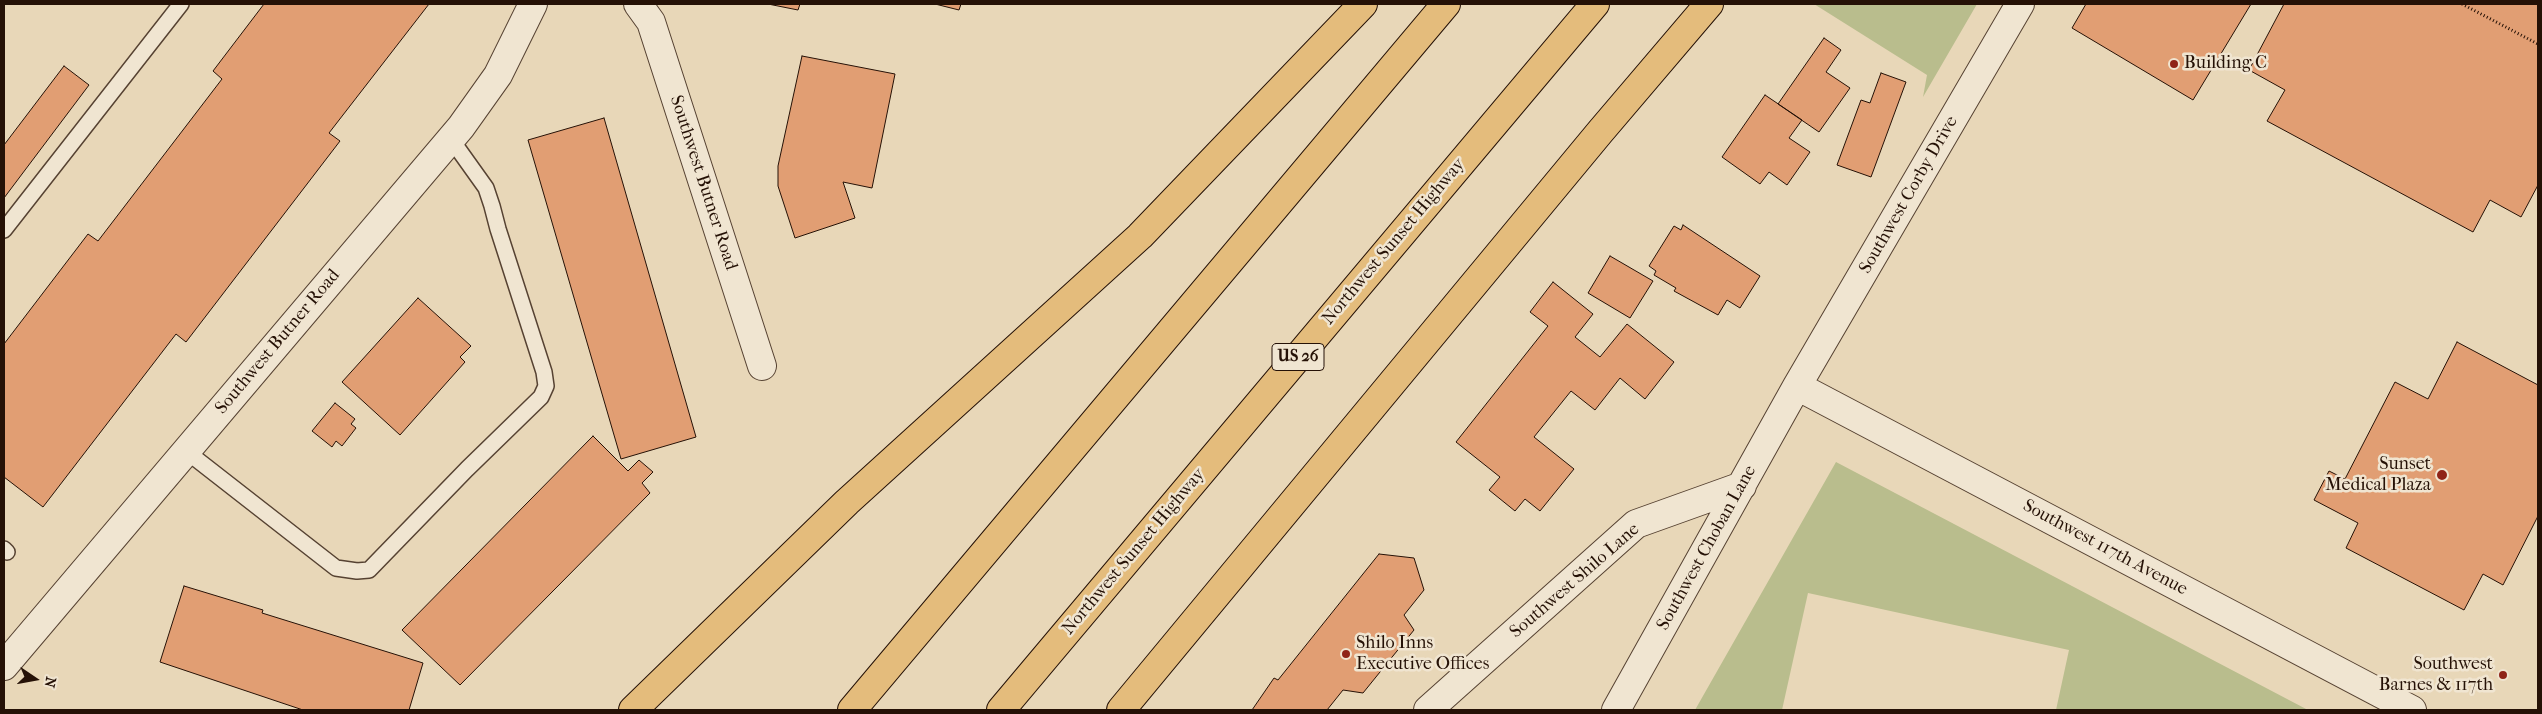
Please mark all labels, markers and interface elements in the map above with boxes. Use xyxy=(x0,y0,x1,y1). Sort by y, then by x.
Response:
place label: Building C xyxy=(2184,53,2267,75)
marker: Building C xyxy=(2168,58,2180,70)
street label: Southwest Butner Road xyxy=(665,93,741,273)
street label: Southwest Corby Drive xyxy=(1855,112,1963,278)
street label: Northwest Sunset Highway xyxy=(1318,154,1470,330)
street label: Southwest Butner Road xyxy=(211,265,345,419)
road number: US 26 xyxy=(1272,344,1324,371)
place label: Sunset Medical Plaza xyxy=(2325,454,2431,496)
street label: Southwest Choban Lane xyxy=(1653,462,1761,634)
street label: Northwest Sunset Highway xyxy=(1058,464,1210,640)
marker: Sunset Medical Plaza xyxy=(2435,468,2449,482)
street label: Southwest 117th Avenue xyxy=(2019,495,2191,601)
street label: Southwest Shilo Lane xyxy=(1506,519,1644,643)
place label: Shilo Inns Executive Offices xyxy=(1356,633,1489,676)
marker: Shilo Inns Executive Offices xyxy=(1340,648,1352,660)
north arrow xyxy=(10,654,60,704)
place label: Southwest Barnes & 117th xyxy=(2379,654,2493,696)
marker: Southwest Barnes & 117th xyxy=(2497,669,2509,681)
text: N xyxy=(41,675,60,689)

